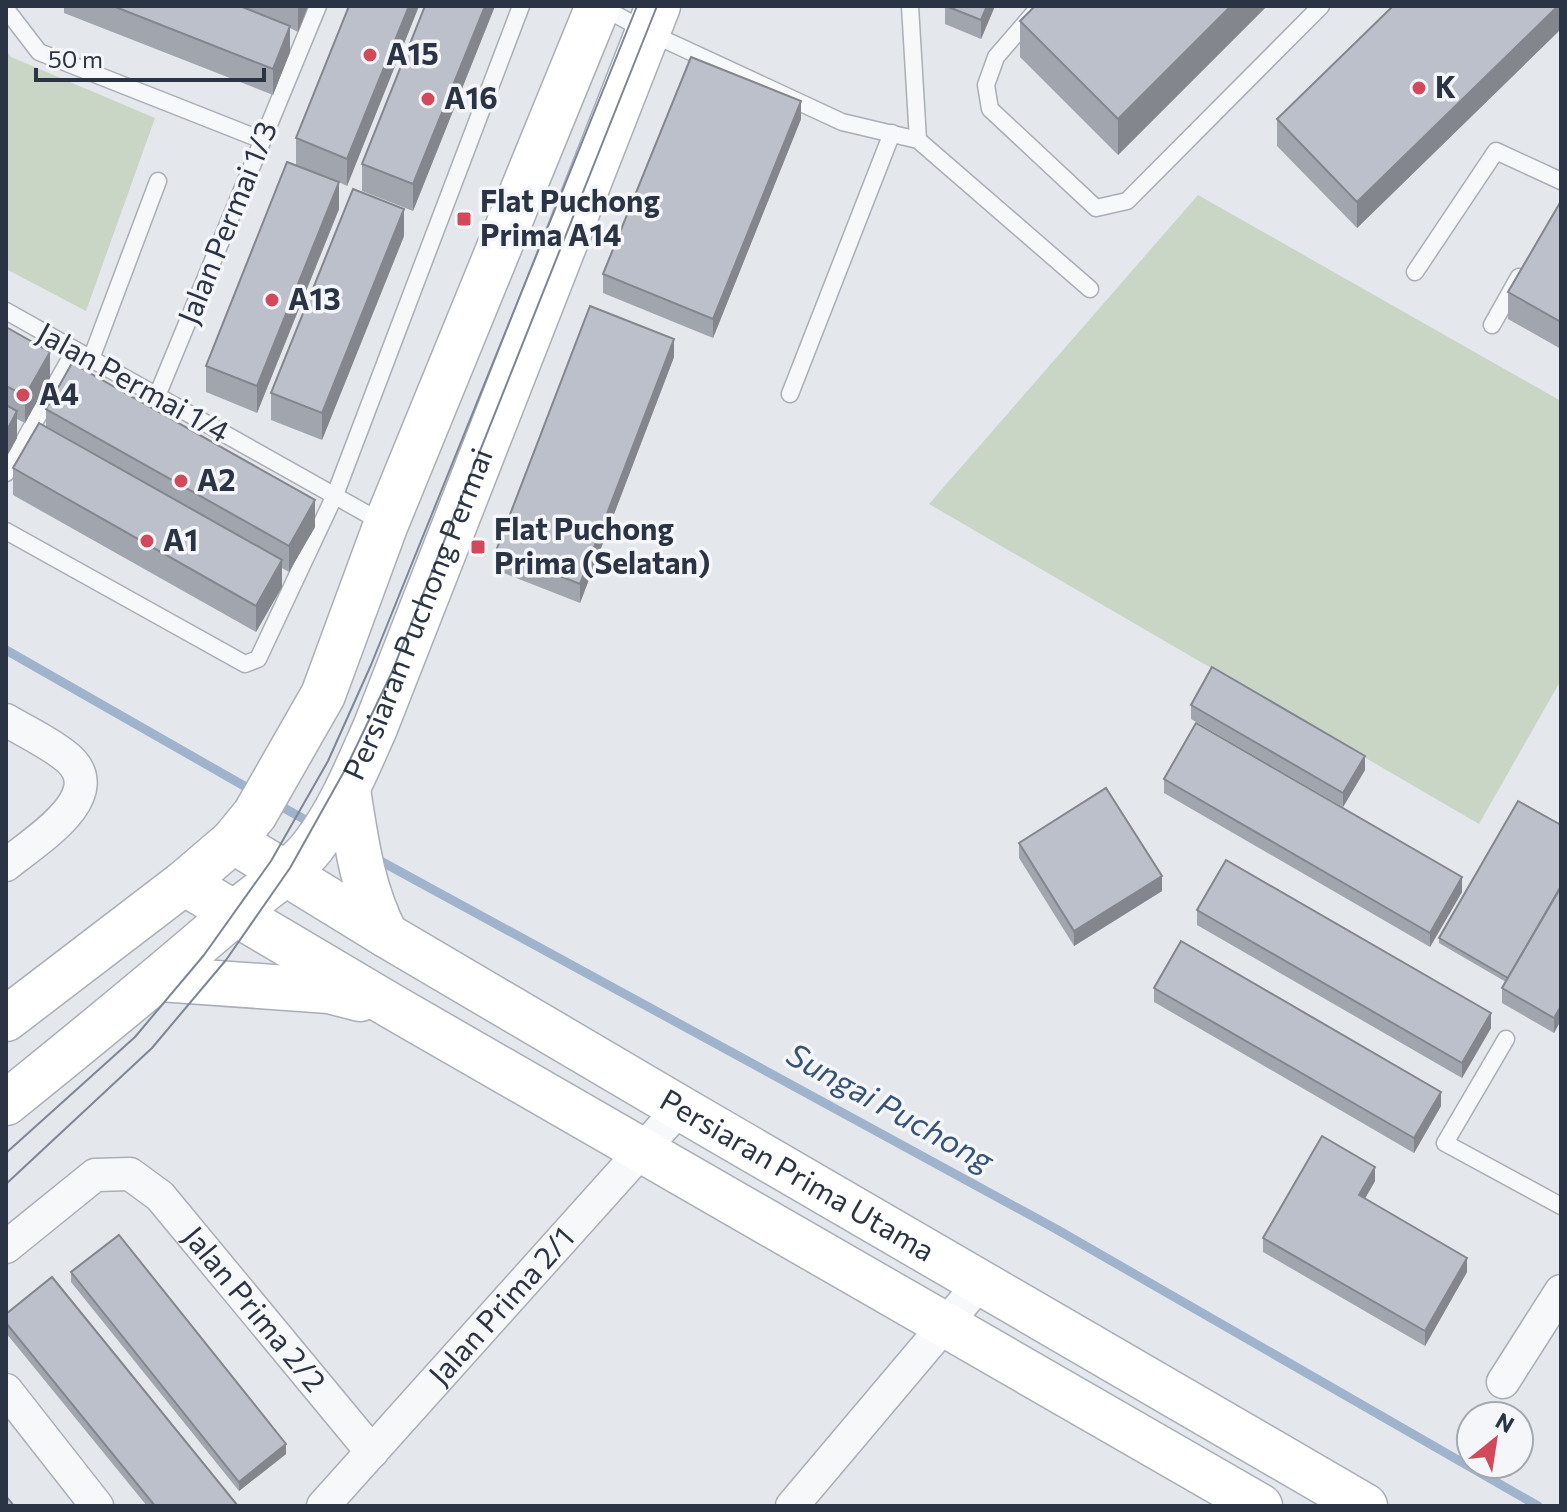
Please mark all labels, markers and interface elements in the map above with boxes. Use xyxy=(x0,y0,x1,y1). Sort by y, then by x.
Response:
scale bar xyxy=(36,32,264,82)
place label: A15 xyxy=(386,34,439,71)
text: 50 m xyxy=(48,44,103,73)
marker: A15 xyxy=(361,46,379,64)
place label: K xyxy=(1435,67,1456,104)
place label: A16 xyxy=(444,78,498,115)
marker: K xyxy=(1410,79,1428,97)
marker: A16 xyxy=(419,90,437,108)
street label: Jalan Permai 1/3 xyxy=(168,115,283,329)
place label: Flat Puchong Prima A14 xyxy=(480,181,660,252)
marker: Flat Puchong Prima A14 xyxy=(455,210,473,228)
place label: A13 xyxy=(288,279,341,316)
marker: A13 xyxy=(263,291,281,309)
street label: Jalan Permai 1/4 xyxy=(32,313,237,449)
place label: A4 xyxy=(39,374,79,411)
marker: A4 xyxy=(14,386,32,404)
street label: Persiaran Puchong Permai xyxy=(333,442,499,785)
place label: A2 xyxy=(197,460,236,497)
marker: A2 xyxy=(172,472,190,490)
place label: Flat Puchong Prima (Selatan) xyxy=(494,509,710,580)
place label: A1 xyxy=(163,520,198,557)
marker: A1 xyxy=(138,532,156,550)
marker: Flat Puchong Prima (Selatan) xyxy=(469,538,487,556)
water label: Sungai Puchong xyxy=(781,1033,1003,1180)
street label: Persiaran Prima Utama xyxy=(654,1080,942,1268)
street label: Jalan Prima 2/2 xyxy=(177,1218,335,1398)
street label: Jalan Prima 2/1 xyxy=(420,1218,581,1392)
north arrow xyxy=(1455,1400,1535,1480)
text: N xyxy=(1491,1406,1519,1438)

